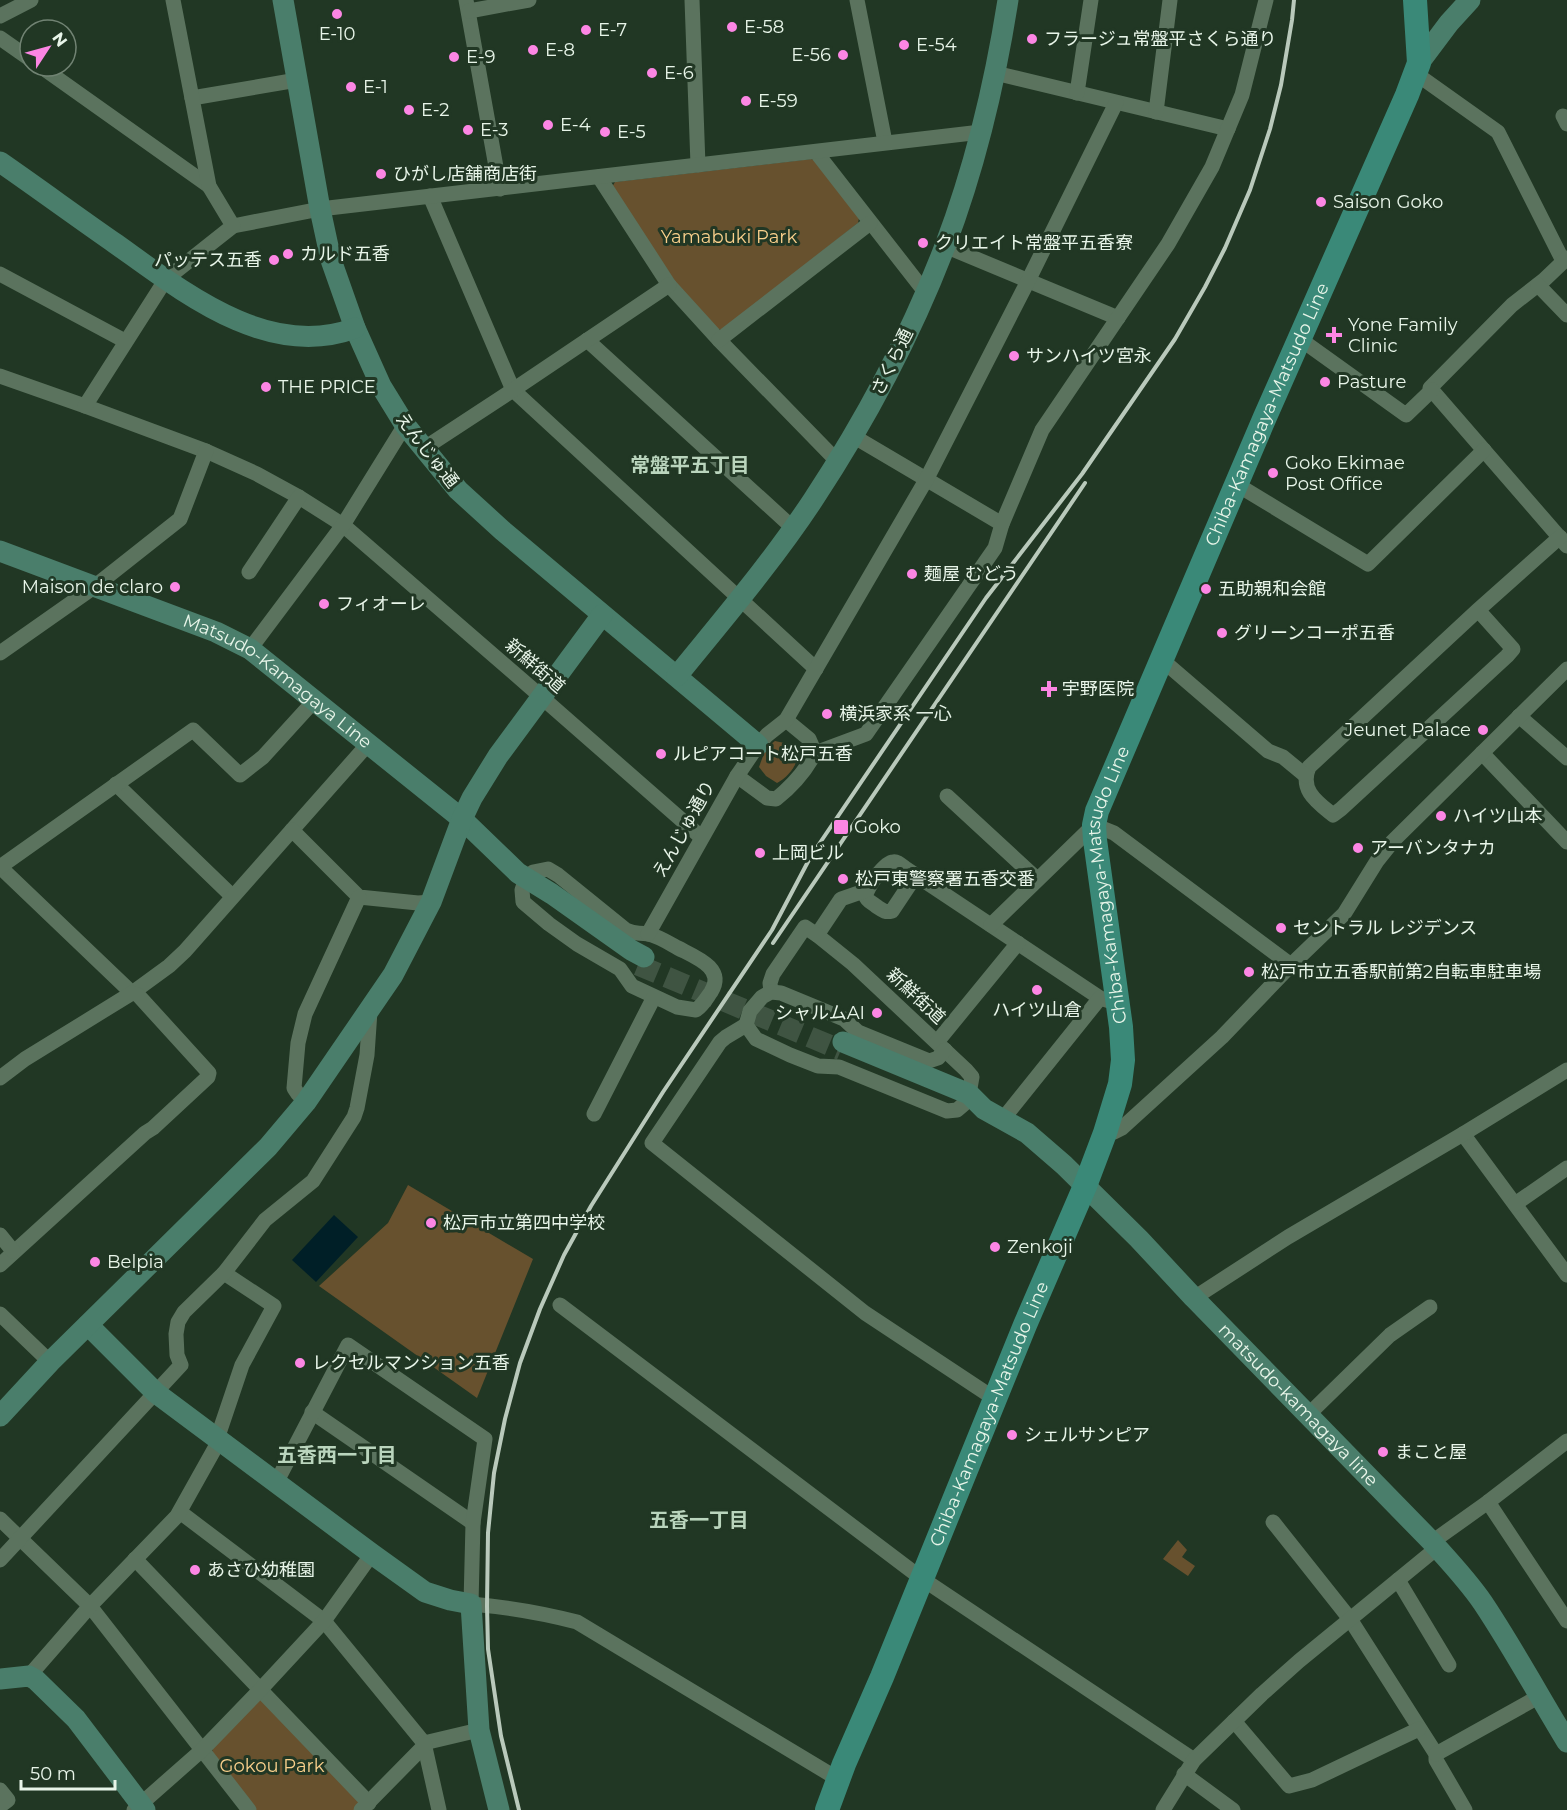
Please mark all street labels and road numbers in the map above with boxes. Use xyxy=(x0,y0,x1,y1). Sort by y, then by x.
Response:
street label: Chiba-Kamagaya-Matsudo Line xyxy=(1200,279,1334,549)
street label: さくら通 xyxy=(866,325,918,399)
street label: えんじゅ通 xyxy=(391,408,463,492)
street label: Matsudo-Kamagaya Line xyxy=(180,610,376,753)
street label: 新鮮街道 xyxy=(501,634,569,698)
street label: Chiba-Kamagaya-Matsudo Line xyxy=(1111,743,1137,1027)
street label: えんじゅ通り xyxy=(648,776,720,882)
street label: 新鮮街道 xyxy=(882,963,950,1029)
street label: Chiba-Kamagaya-Matsudo Line xyxy=(925,1278,1054,1550)
street label: matsudo-kamagaya line xyxy=(1214,1319,1383,1491)

